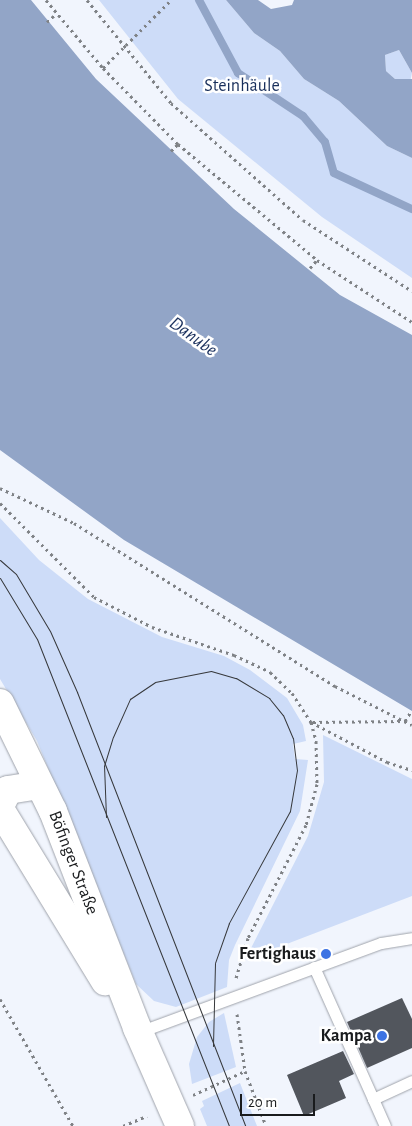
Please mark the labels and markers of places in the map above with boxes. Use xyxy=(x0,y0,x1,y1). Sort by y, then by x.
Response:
place label: Fertighaus xyxy=(239,943,316,965)
marker: Fertighaus xyxy=(320,948,332,960)
place label: Kampa xyxy=(321,1025,372,1047)
marker: Kampa xyxy=(376,1030,388,1042)

